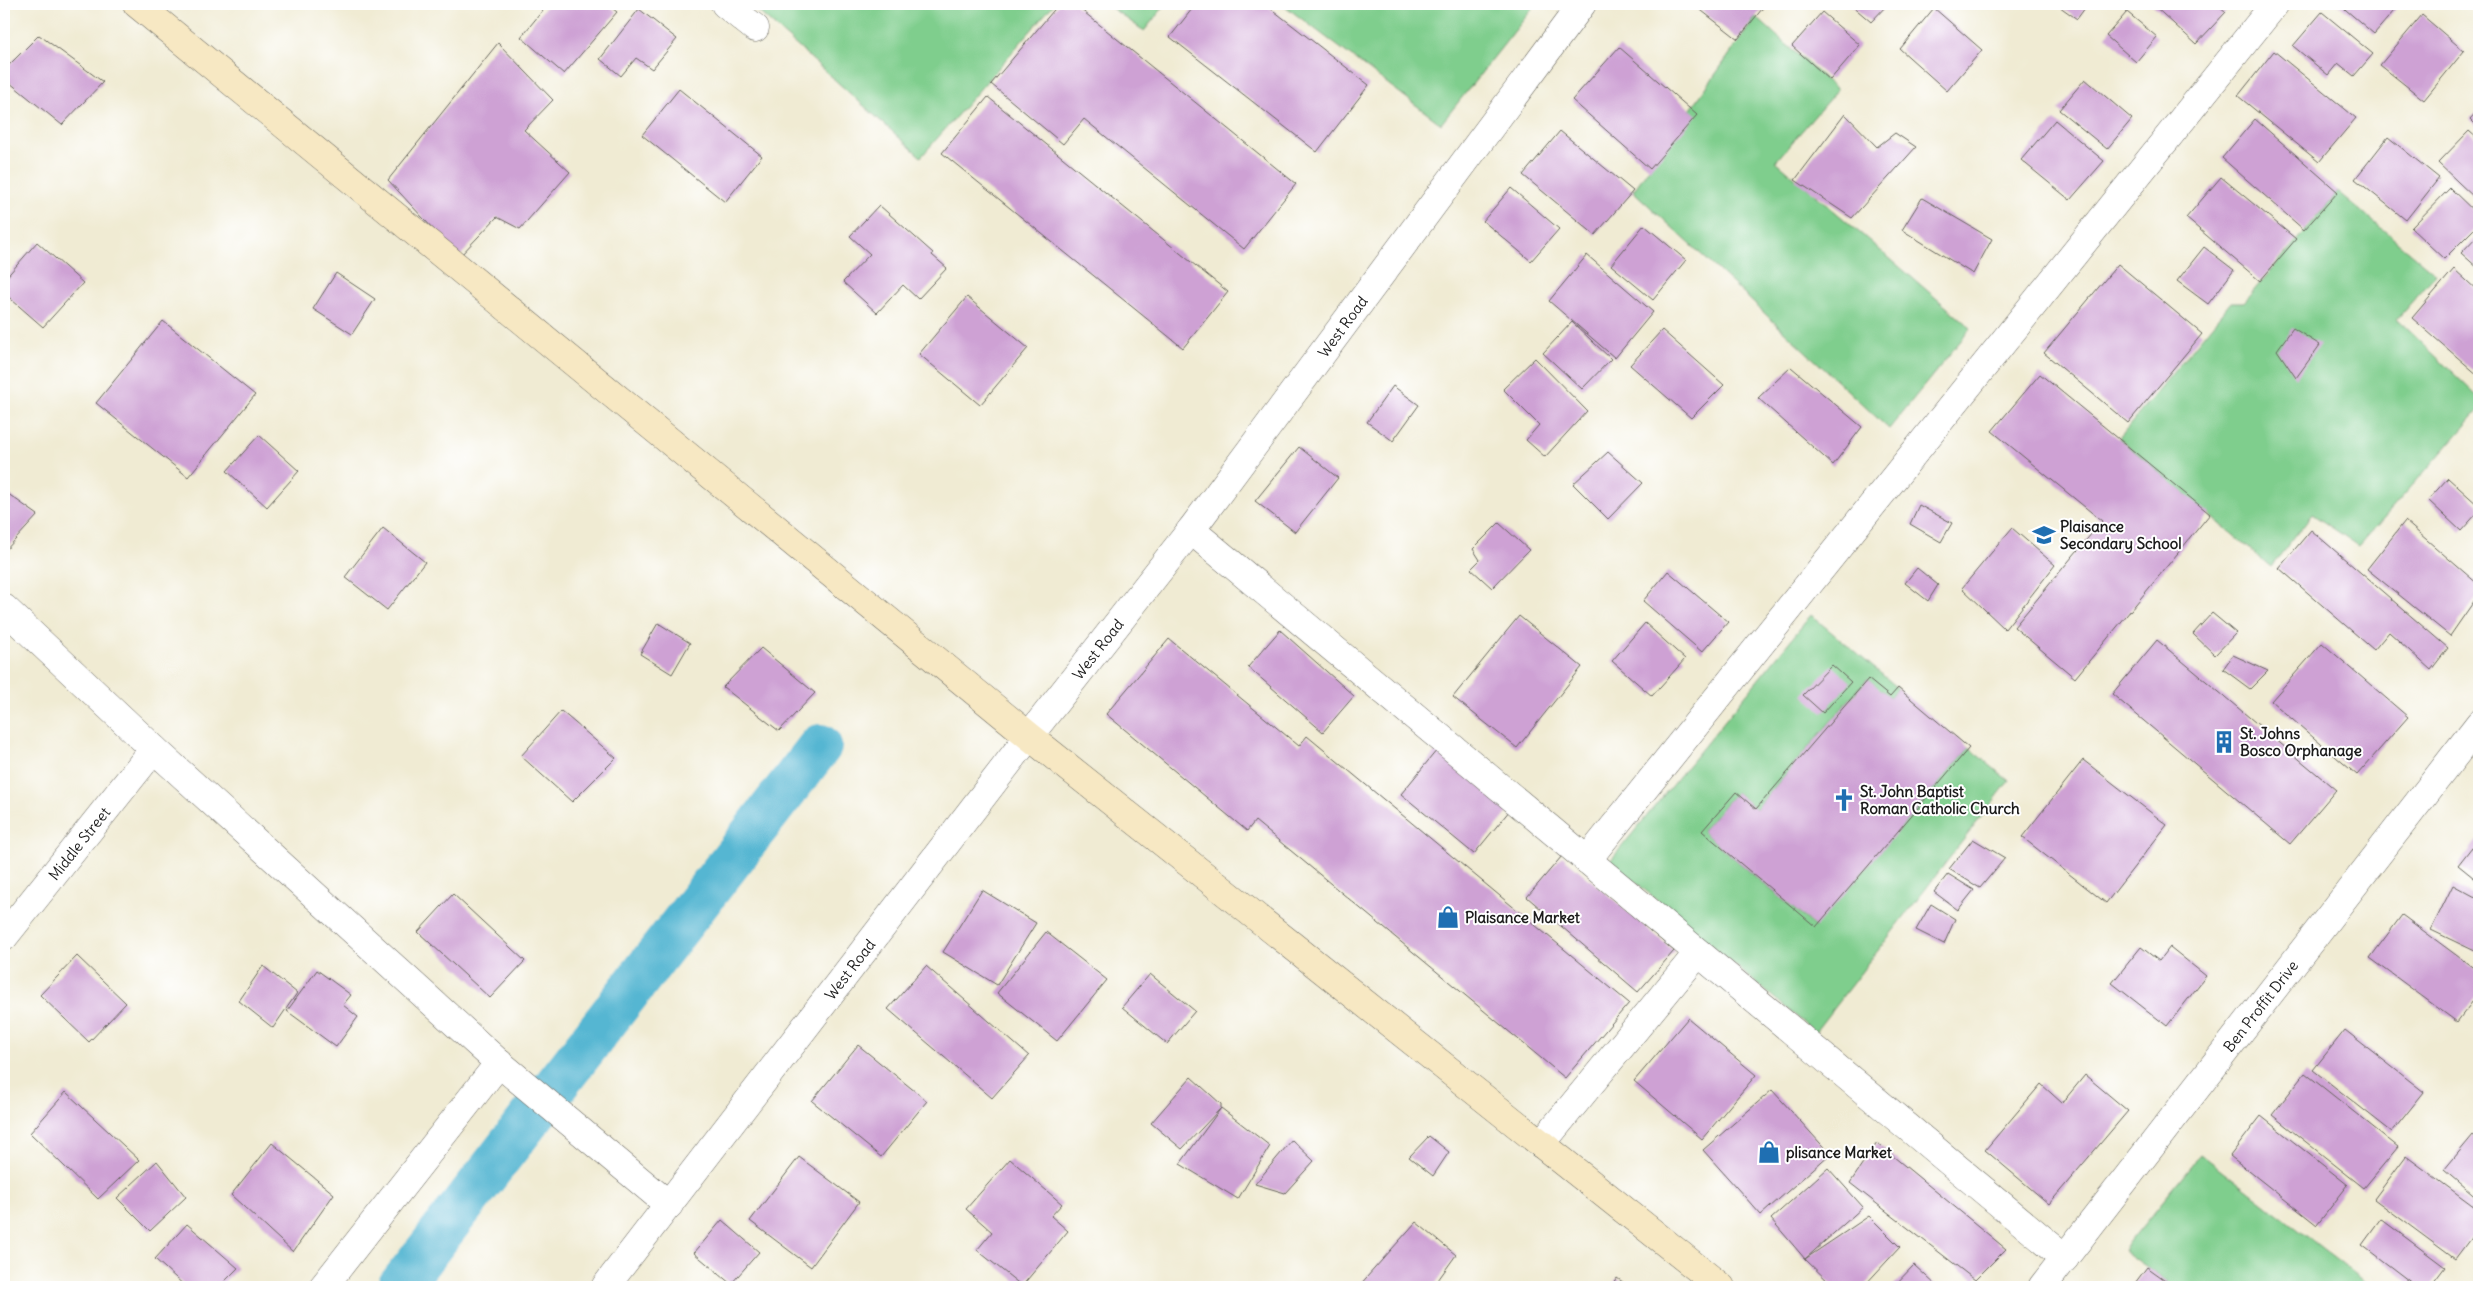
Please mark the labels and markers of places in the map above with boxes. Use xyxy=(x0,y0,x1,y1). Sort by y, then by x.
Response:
place label: Plaisance Secondary School xyxy=(2060,517,2182,554)
school or university icon: Plaisance Secondary School xyxy=(2031,522,2057,548)
place label: St. Johns Bosco Orphanage xyxy=(2240,724,2362,761)
building icon: St. Johns Bosco Orphanage xyxy=(2211,729,2237,755)
place label: St. John Baptist Roman Catholic Church xyxy=(1860,782,2020,818)
church icon: St. John Baptist Roman Catholic Church xyxy=(1831,787,1857,813)
shop icon: Plaisance Market xyxy=(1435,904,1461,930)
place label: Plaisance Market xyxy=(1465,908,1581,927)
shop icon: plisance Market xyxy=(1756,1139,1782,1165)
place label: plisance Market xyxy=(1786,1143,1893,1163)

